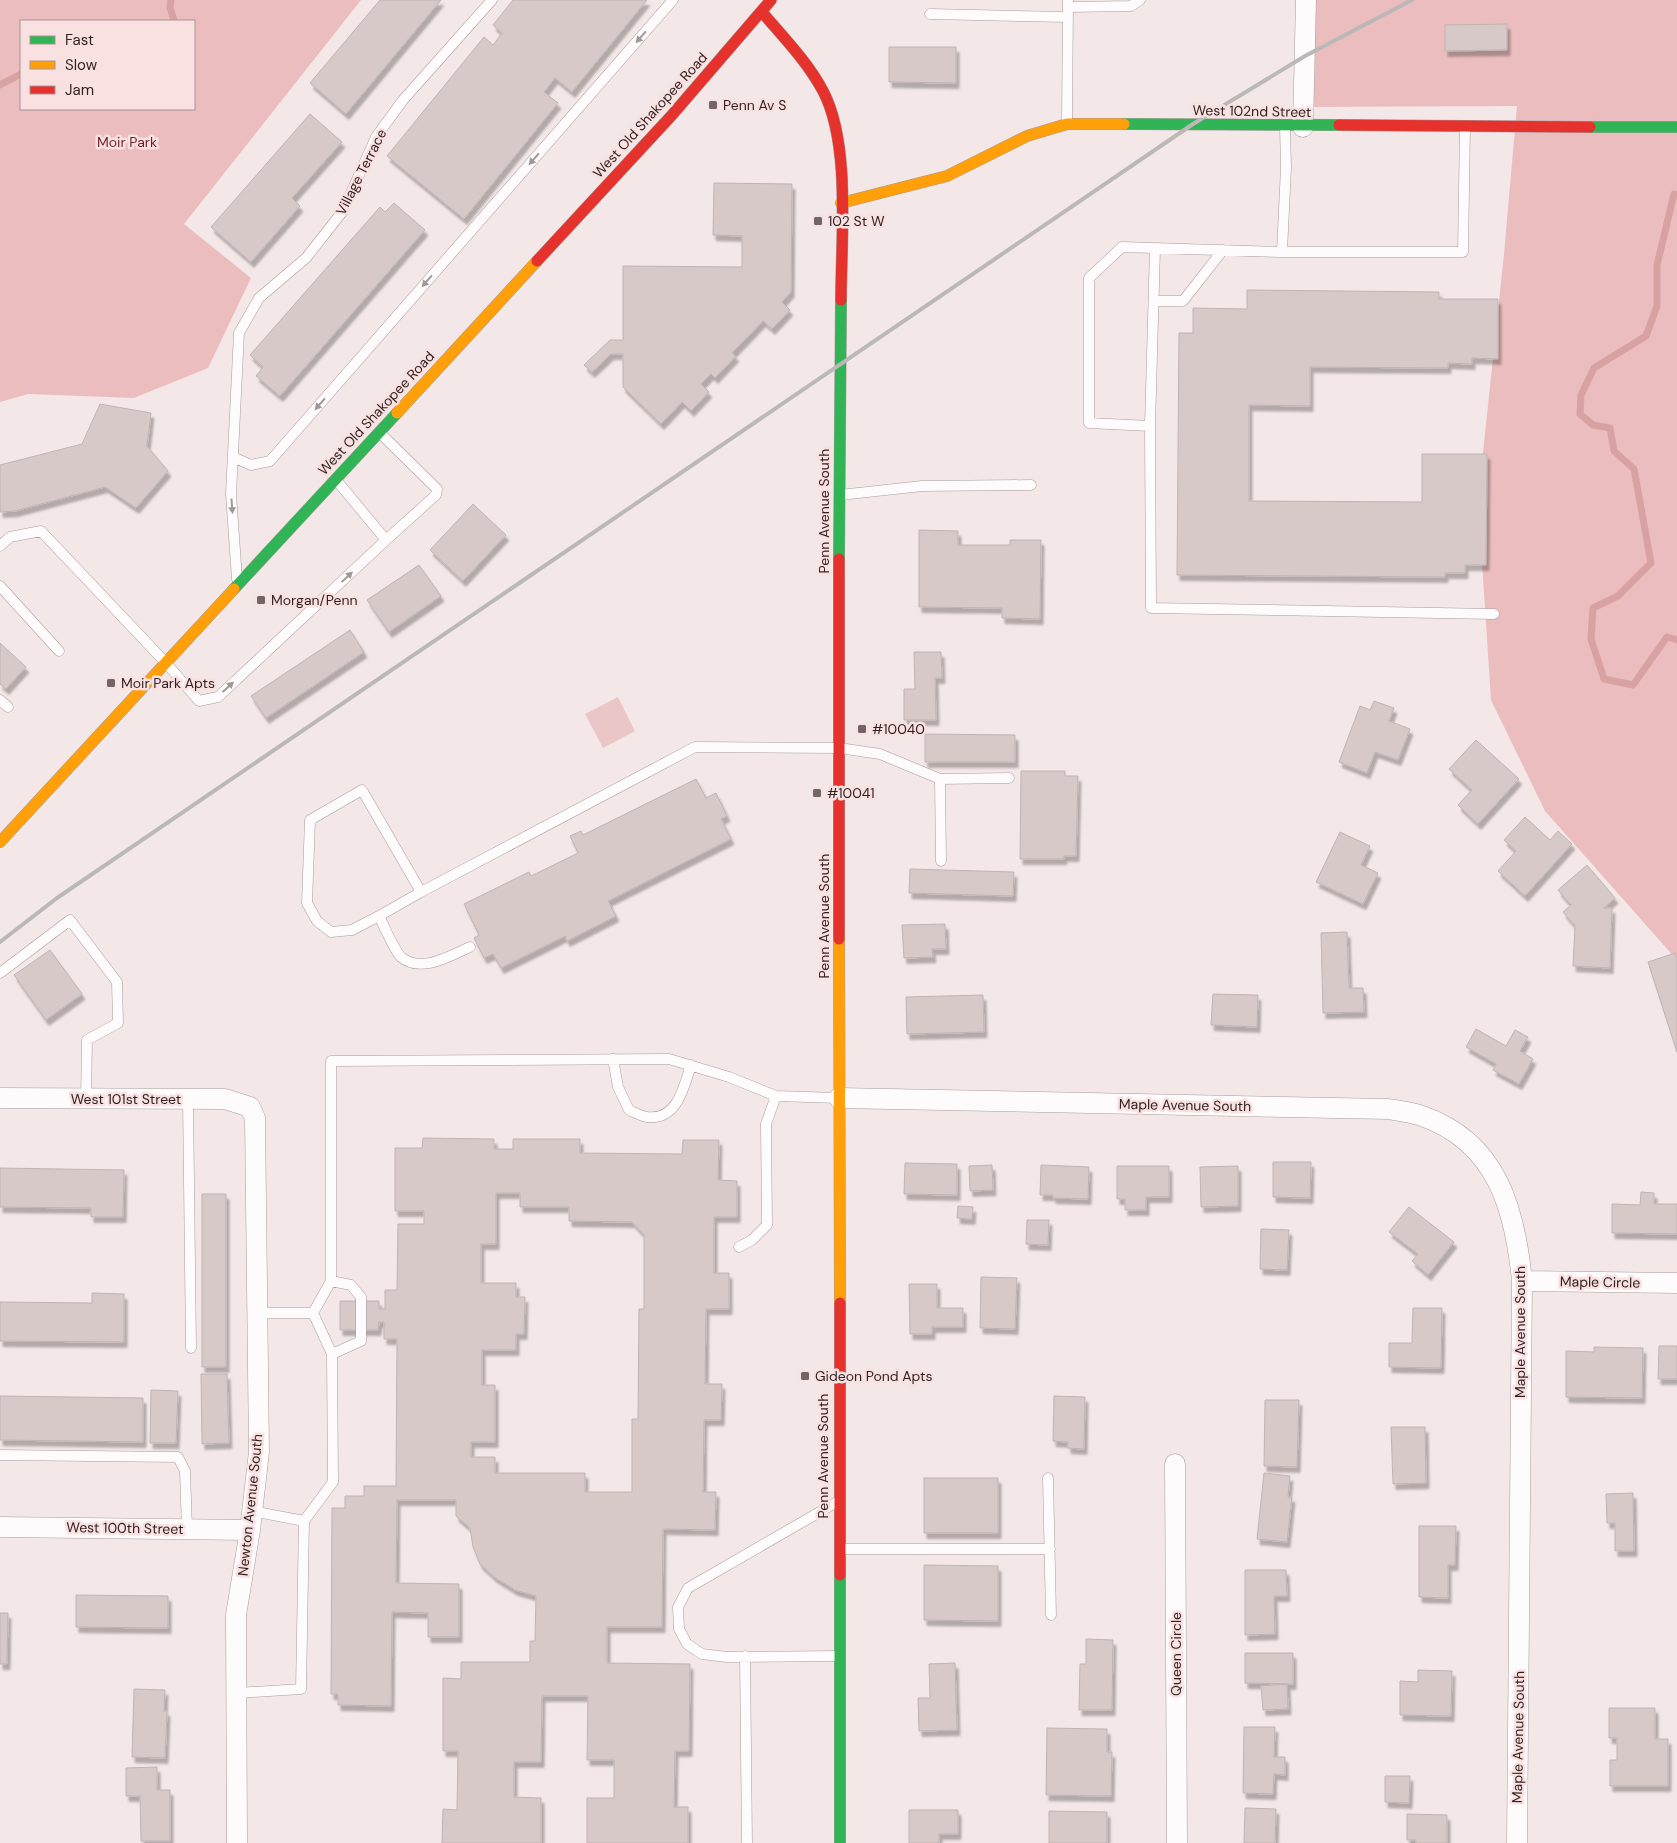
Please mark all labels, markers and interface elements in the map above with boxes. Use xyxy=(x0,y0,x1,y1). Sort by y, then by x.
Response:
legend xyxy=(20,20,195,110)
text: Fast xyxy=(65,30,94,50)
one-way arrow xyxy=(635,30,647,42)
street label: West Old Shakopee Road xyxy=(589,48,711,182)
text: Slow xyxy=(65,55,98,75)
text: Jam xyxy=(65,80,94,100)
place label: Penn Av S xyxy=(723,96,786,114)
marker: Penn Av S xyxy=(707,99,719,111)
street label: West 102nd Street xyxy=(1192,101,1312,121)
street label: Village Terrace xyxy=(332,126,390,218)
park label: Moir Park xyxy=(97,133,157,151)
one-way arrow xyxy=(529,153,540,165)
place label: 102 St W xyxy=(828,212,885,230)
marker: 102 St W xyxy=(812,215,824,227)
one-way arrow xyxy=(421,275,433,287)
street label: West Old Shakopee Road xyxy=(314,347,438,479)
one-way arrow xyxy=(314,397,326,409)
street label: Penn Avenue South xyxy=(815,449,833,573)
one-way arrow xyxy=(229,498,237,514)
one-way arrow xyxy=(340,571,352,583)
place label: Morgan/Penn xyxy=(271,591,358,609)
marker: Morgan/Penn xyxy=(255,594,267,606)
place label: Moir Park Apts xyxy=(121,674,215,692)
marker: Moir Park Apts xyxy=(105,677,117,689)
one-way arrow xyxy=(221,681,233,693)
place label: #10040 xyxy=(872,720,925,738)
marker: #10040 xyxy=(856,723,868,735)
place label: #10041 xyxy=(827,784,875,802)
marker: #10041 xyxy=(811,787,823,799)
street label: Penn Avenue South xyxy=(815,854,833,978)
street label: West 101st Street xyxy=(71,1090,181,1108)
street label: Maple Avenue South xyxy=(1119,1095,1251,1115)
street label: Maple Avenue South xyxy=(1511,1266,1529,1398)
street label: Maple Circle xyxy=(1560,1272,1640,1292)
place label: Gideon Pond Apts xyxy=(815,1367,933,1385)
marker: Gideon Pond Apts xyxy=(799,1370,811,1382)
street label: Penn Avenue South xyxy=(814,1394,832,1518)
street label: Newton Avenue South xyxy=(234,1433,266,1577)
street label: West 100th Street xyxy=(66,1518,184,1538)
street label: Queen Circle xyxy=(1167,1612,1185,1696)
street label: Maple Avenue South xyxy=(1508,1671,1528,1803)

